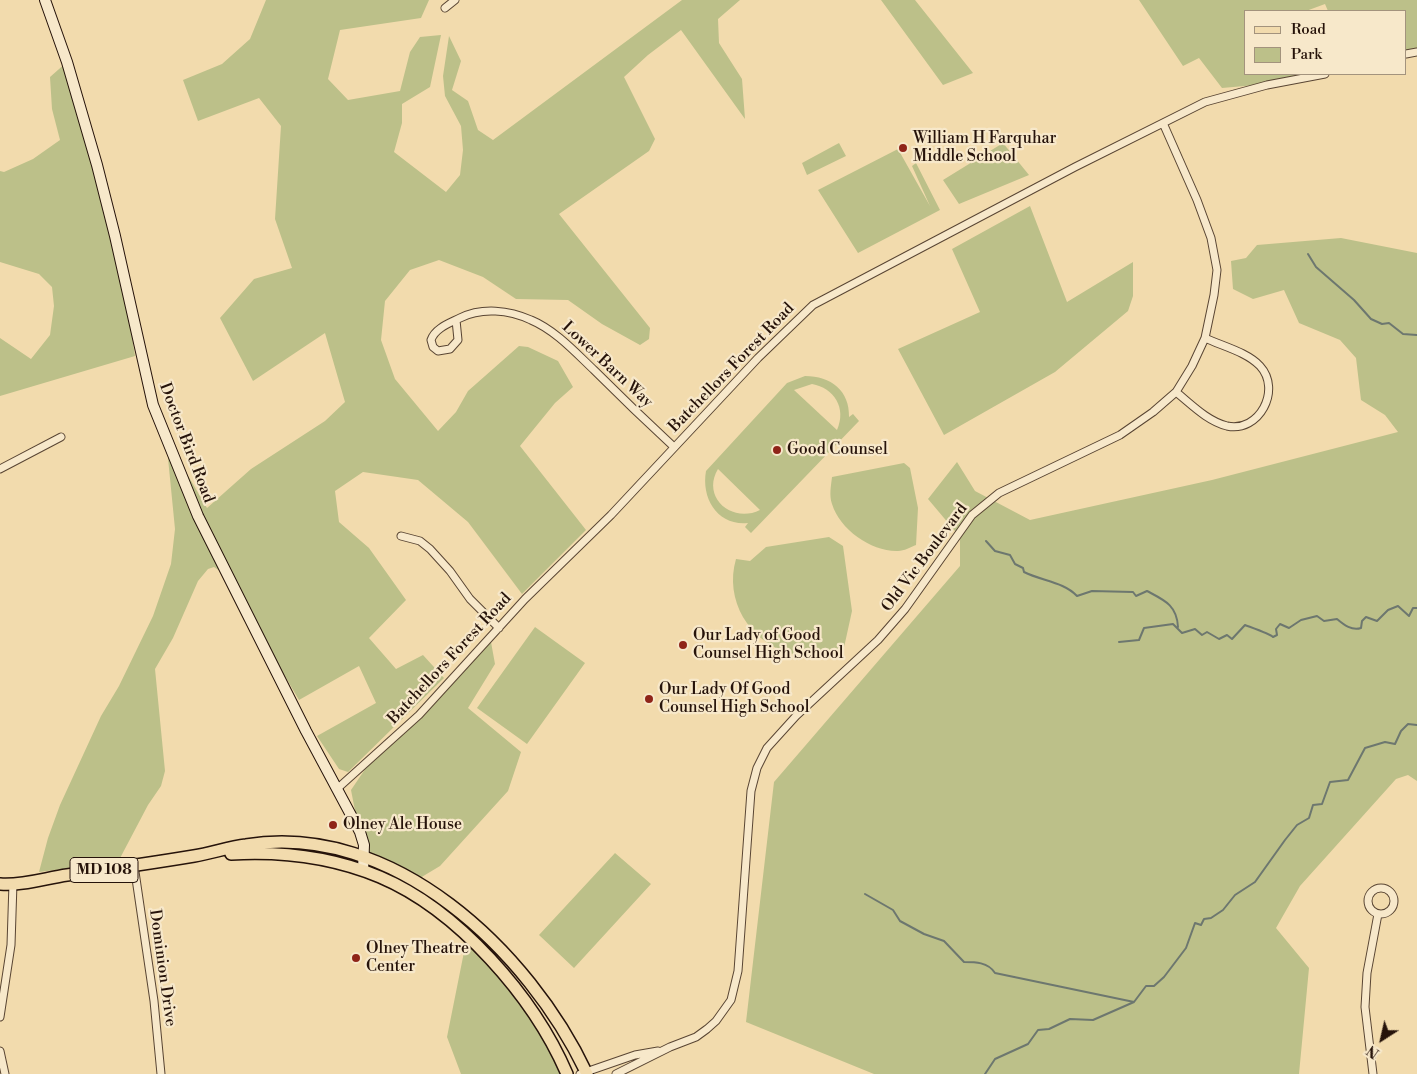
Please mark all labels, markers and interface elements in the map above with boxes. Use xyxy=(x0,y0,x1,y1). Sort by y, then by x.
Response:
legend xyxy=(1244,10,1407,75)
text: Road xyxy=(1291,20,1326,39)
text: Park xyxy=(1291,45,1322,64)
place label: William H Farquhar Middle School xyxy=(913,129,1056,167)
marker: William H Farquhar Middle School xyxy=(897,142,909,154)
street label: Batchellors Forest Road xyxy=(665,299,799,437)
street label: Lower Barn Way xyxy=(558,318,656,412)
street label: Doctor Bird Road xyxy=(154,380,218,506)
place label: Good Counsel xyxy=(787,440,888,460)
marker: Good Counsel xyxy=(771,444,783,456)
street label: Old Vic Boulevard xyxy=(878,500,972,616)
street label: Batchellors Forest Road xyxy=(384,589,516,729)
place label: Our Lady of Good Counsel High School xyxy=(693,626,843,664)
marker: Our Lady of Good Counsel High School xyxy=(677,639,689,651)
place label: Our Lady Of Good Counsel High School xyxy=(659,680,809,718)
marker: Our Lady Of Good Counsel High School xyxy=(643,693,655,705)
place label: Olney Ale House xyxy=(343,815,462,835)
marker: Olney Ale House xyxy=(327,819,339,831)
road number: MD 108 xyxy=(70,858,138,882)
street label: Dominion Drive xyxy=(144,908,180,1028)
place label: Olney Theatre Center xyxy=(366,939,469,977)
marker: Olney Theatre Center xyxy=(350,952,362,964)
north arrow xyxy=(1357,1014,1407,1064)
text: N xyxy=(1364,1041,1383,1062)

